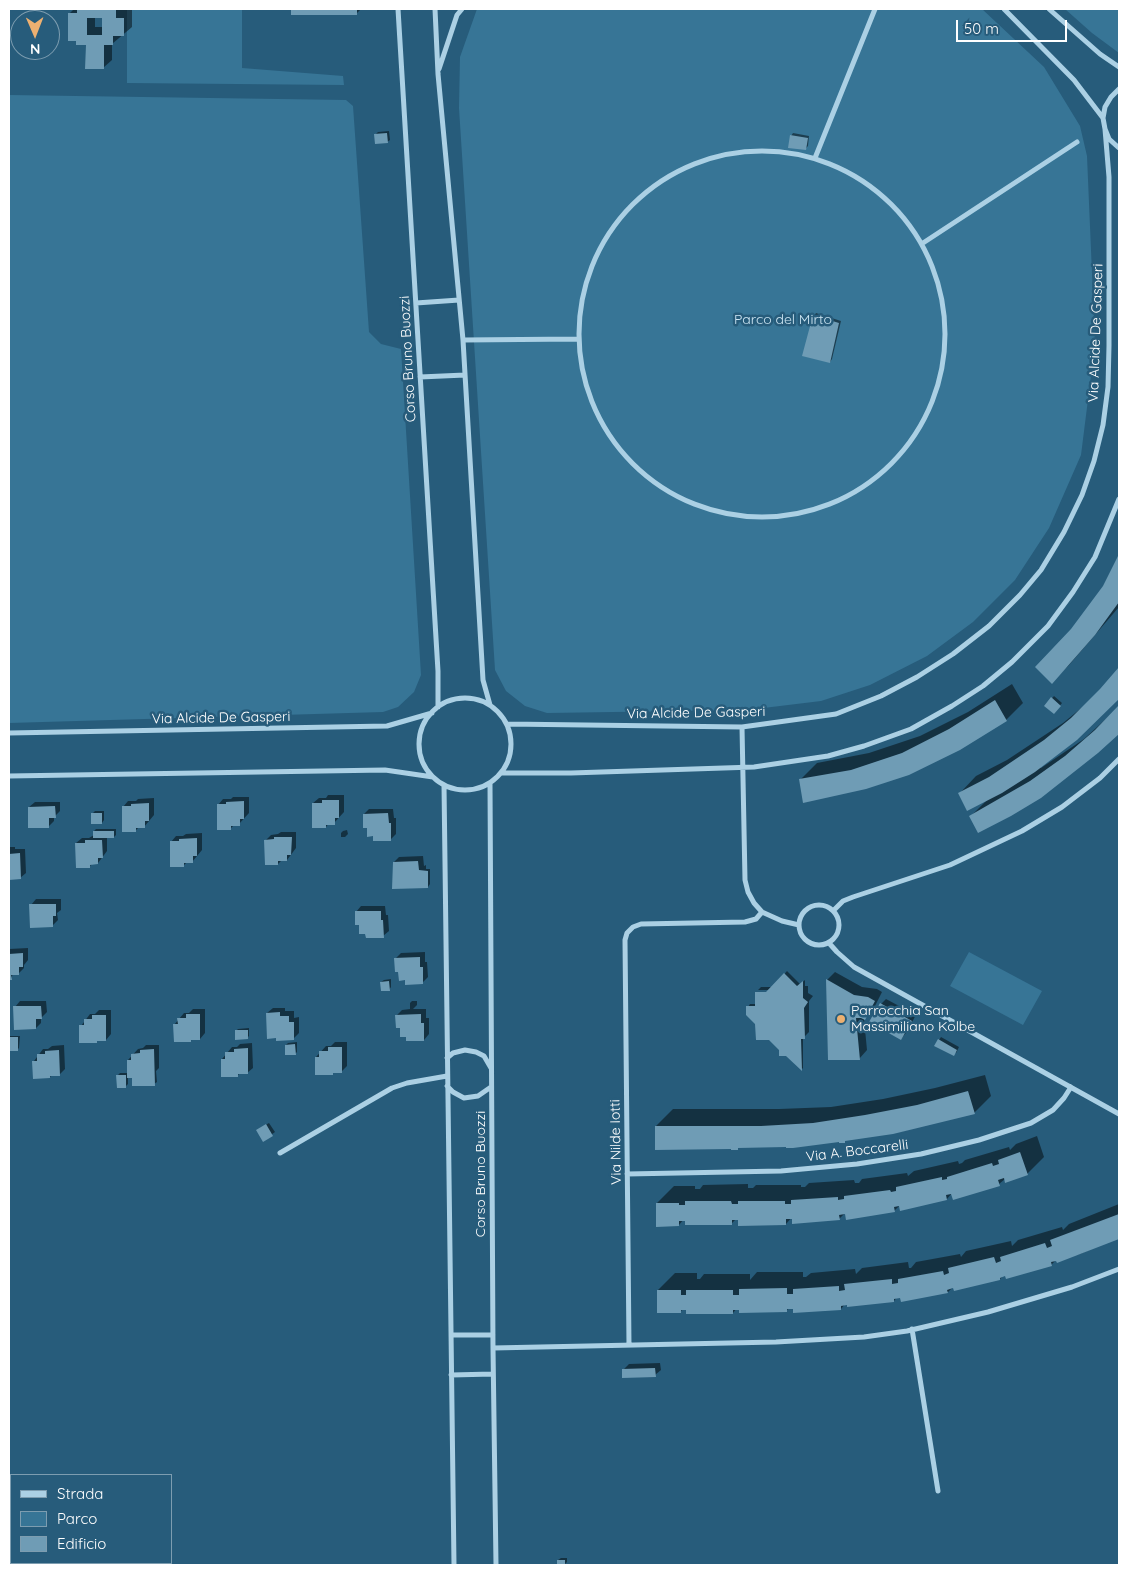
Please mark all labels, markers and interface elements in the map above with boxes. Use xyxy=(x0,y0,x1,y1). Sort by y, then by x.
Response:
north arrow xyxy=(10,10,60,60)
scale bar xyxy=(958,10,1069,42)
text: 50 m xyxy=(964,19,999,38)
text: N xyxy=(30,40,41,58)
street label: Via Alcide De Gasperi xyxy=(1085,263,1107,403)
street label: Corso Bruno Buozzi xyxy=(396,295,420,423)
park label: Parco del Mirto xyxy=(734,312,832,328)
street label: Via Alcide De Gasperi xyxy=(626,703,766,723)
street label: Via Alcide De Gasperi xyxy=(151,708,291,728)
place label: Parrocchia San Massimiliano Kolbe xyxy=(851,1003,975,1036)
marker: Parrocchia San Massimiliano Kolbe xyxy=(835,1013,847,1025)
street label: Via Nilde Iotti xyxy=(607,1099,625,1185)
street label: Corso Bruno Buozzi xyxy=(473,1111,489,1237)
street label: Via A. Boccarelli xyxy=(805,1136,909,1166)
legend xyxy=(10,1474,172,1564)
text: Strada xyxy=(57,1484,103,1503)
text: Parco xyxy=(57,1509,97,1528)
text: Edificio xyxy=(57,1534,106,1553)

